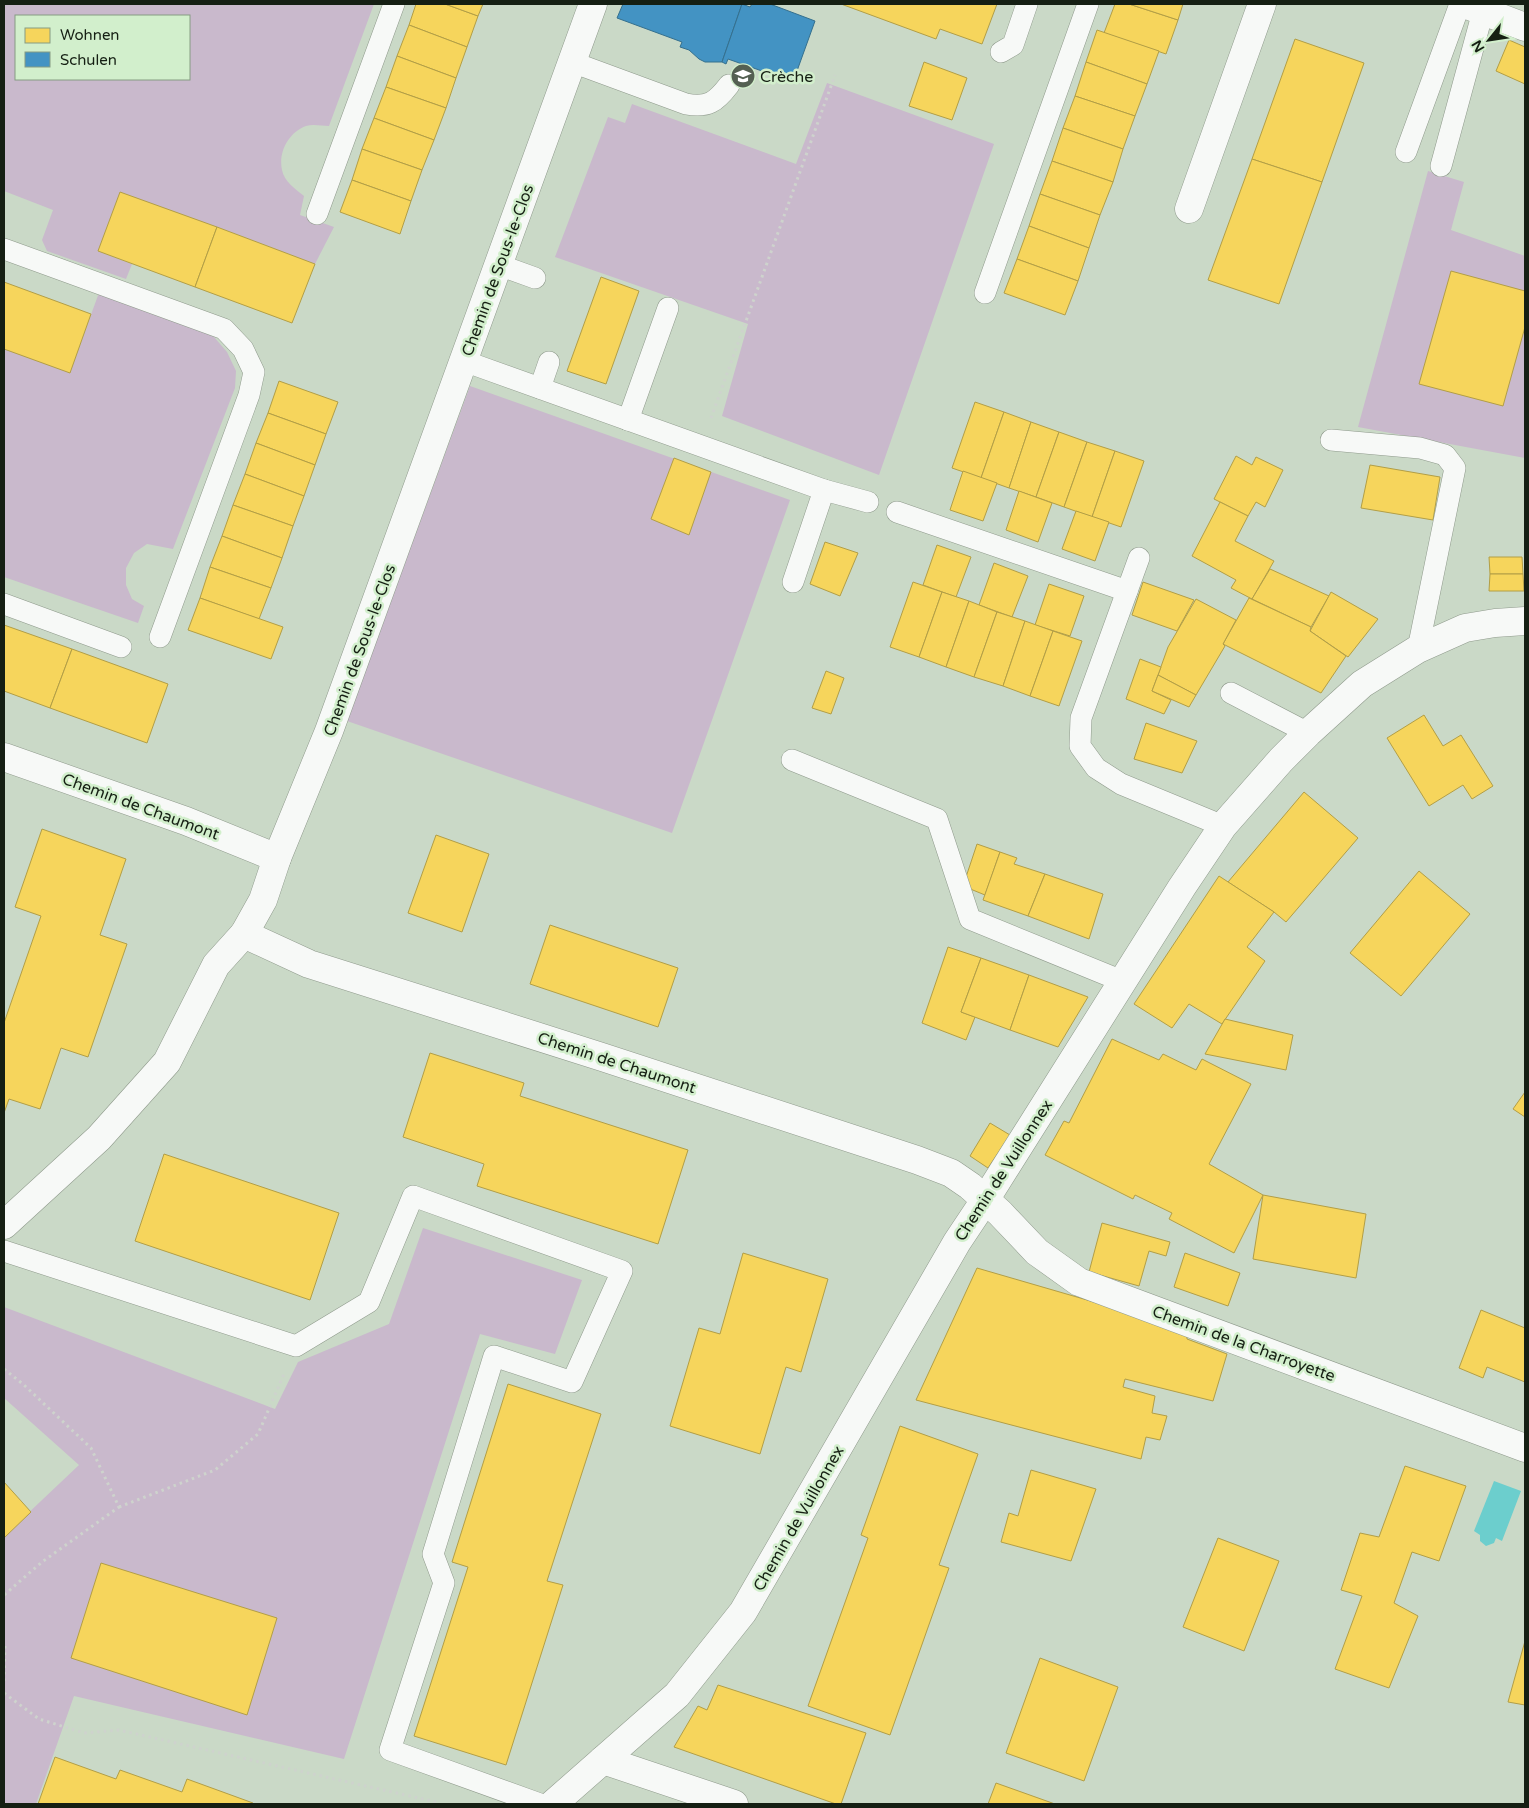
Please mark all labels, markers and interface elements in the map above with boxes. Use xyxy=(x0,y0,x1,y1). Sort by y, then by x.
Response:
legend xyxy=(15,15,190,80)
north arrow xyxy=(1464,15,1514,65)
text: Wohnen xyxy=(60,26,120,44)
text: N xyxy=(1468,37,1488,55)
text: Schulen xyxy=(60,51,117,69)
school or university icon: Crèche xyxy=(730,63,756,89)
place label: Crèche xyxy=(760,67,813,87)
street label: Chemin de Sous-le-Clos xyxy=(458,182,538,359)
street label: Chemin de Sous-le-Clos xyxy=(320,562,400,739)
street label: Chemin de Chaumont xyxy=(60,769,222,845)
street label: Chemin de Chaumont xyxy=(535,1028,698,1098)
street label: Chemin de Vuillonnex xyxy=(951,1096,1057,1245)
street label: Chemin de la Charroyette xyxy=(1149,1302,1338,1386)
street label: Chemin de Vuillonnex xyxy=(749,1442,849,1595)

